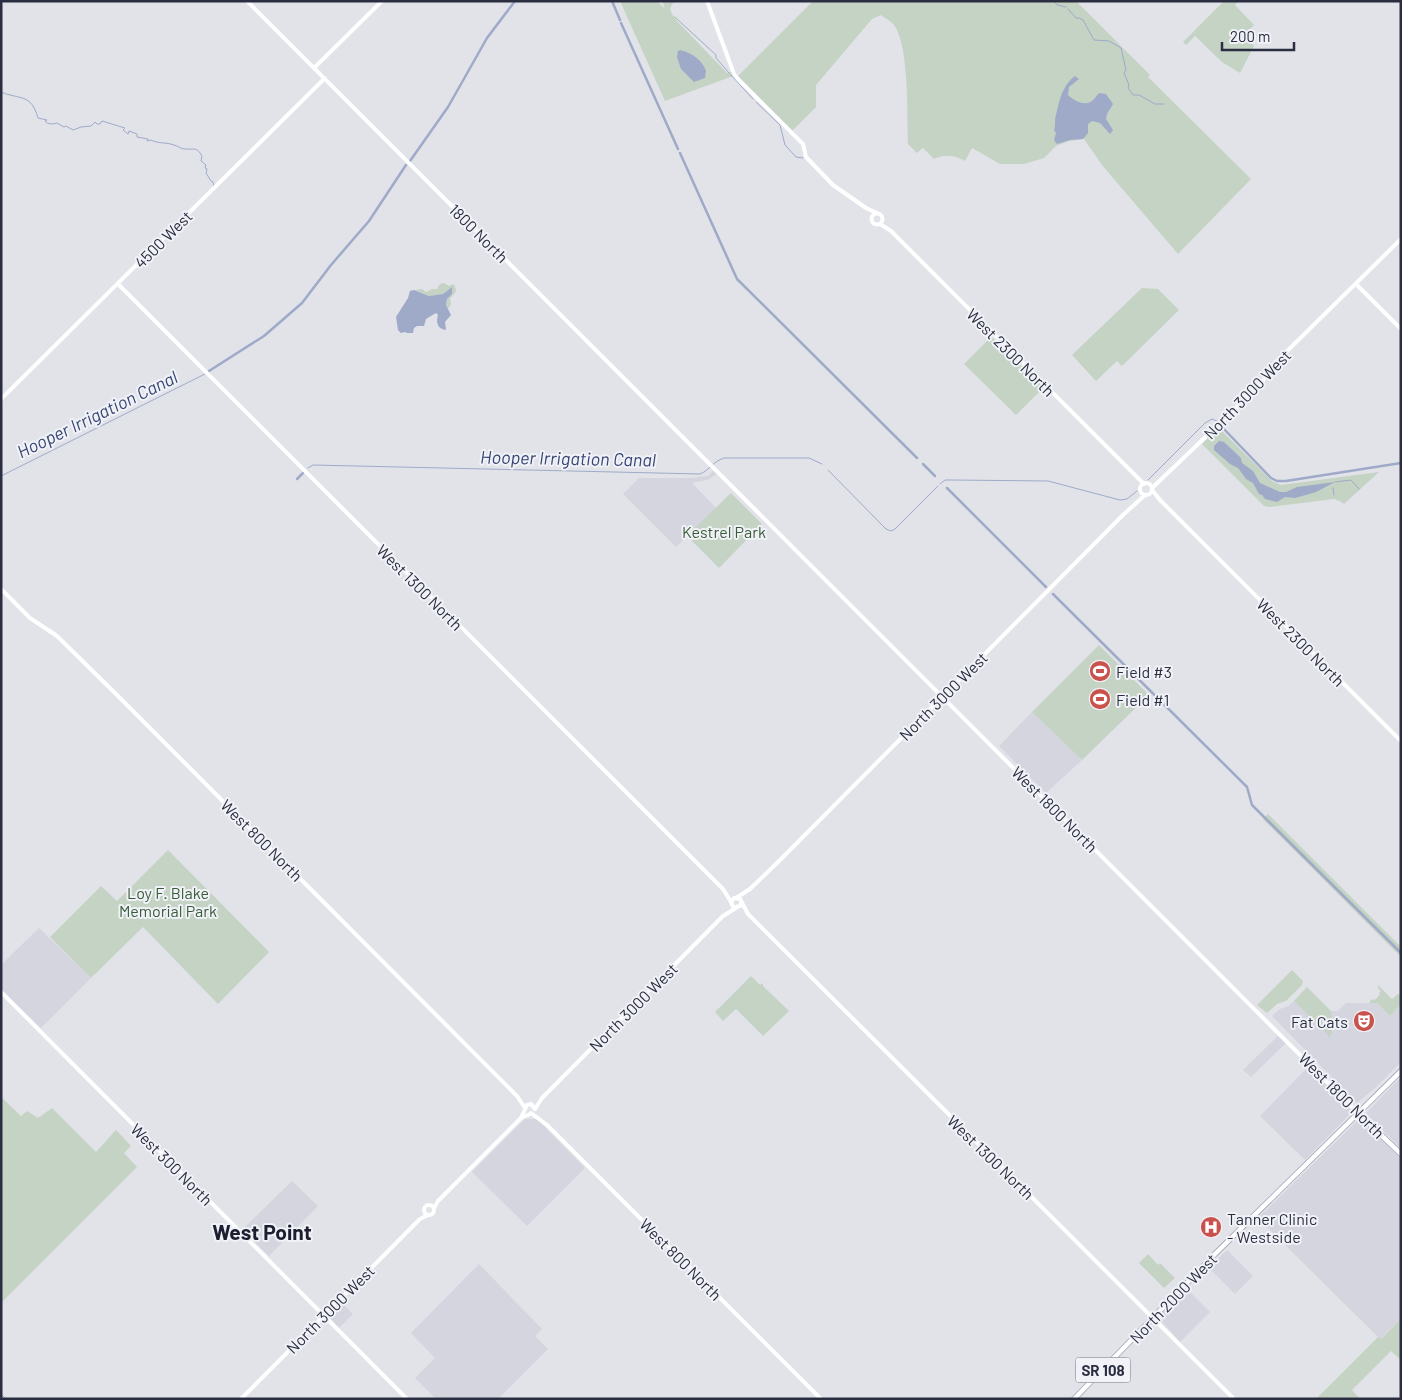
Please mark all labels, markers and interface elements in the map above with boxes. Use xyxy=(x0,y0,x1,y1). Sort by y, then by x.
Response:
scale bar xyxy=(1222,20,1294,52)
text: 200 m xyxy=(1230,27,1270,45)
street label: 1800 North xyxy=(446,200,512,266)
street label: 4500 West xyxy=(130,206,196,272)
street label: West 2300 North xyxy=(963,304,1059,400)
street label: North 3000 West xyxy=(1200,345,1294,443)
water label: Hooper Irrigation Canal xyxy=(13,366,181,462)
water label: Hooper Irrigation Canal xyxy=(480,445,656,471)
park label: Kestrel Park xyxy=(682,522,766,541)
street label: West 1300 North xyxy=(373,540,467,634)
street label: West 2300 North xyxy=(1253,594,1349,690)
street label: North 3000 West xyxy=(895,648,991,744)
sports icon: Field #3 xyxy=(1088,659,1112,683)
place label: Field #3 xyxy=(1116,662,1172,681)
sports icon: Field #1 xyxy=(1088,687,1112,711)
place label: Field #1 xyxy=(1116,690,1169,709)
street label: West 1800 North xyxy=(1008,762,1102,856)
street label: West 800 North xyxy=(217,795,307,885)
park label: Loy F. Blake Memorial Park xyxy=(119,883,217,920)
street label: North 3000 West xyxy=(585,959,681,1055)
theatre icon: Fat Cats xyxy=(1352,1009,1376,1033)
place label: Fat Cats xyxy=(1291,1012,1348,1031)
street label: West 1800 North xyxy=(1295,1048,1389,1142)
street label: West 1300 North xyxy=(944,1111,1038,1203)
street label: West 300 North xyxy=(127,1119,217,1209)
place label: Tanner Clinic - Westside xyxy=(1227,1209,1317,1246)
street label: West 800 North xyxy=(636,1214,726,1304)
hospital icon: Tanner Clinic - Westside xyxy=(1199,1215,1223,1239)
district label: West Point xyxy=(212,1219,312,1244)
street label: North 2000 West xyxy=(1125,1249,1221,1347)
street label: North 3000 West xyxy=(282,1261,378,1357)
road number: SR 108 xyxy=(1076,1358,1130,1382)

